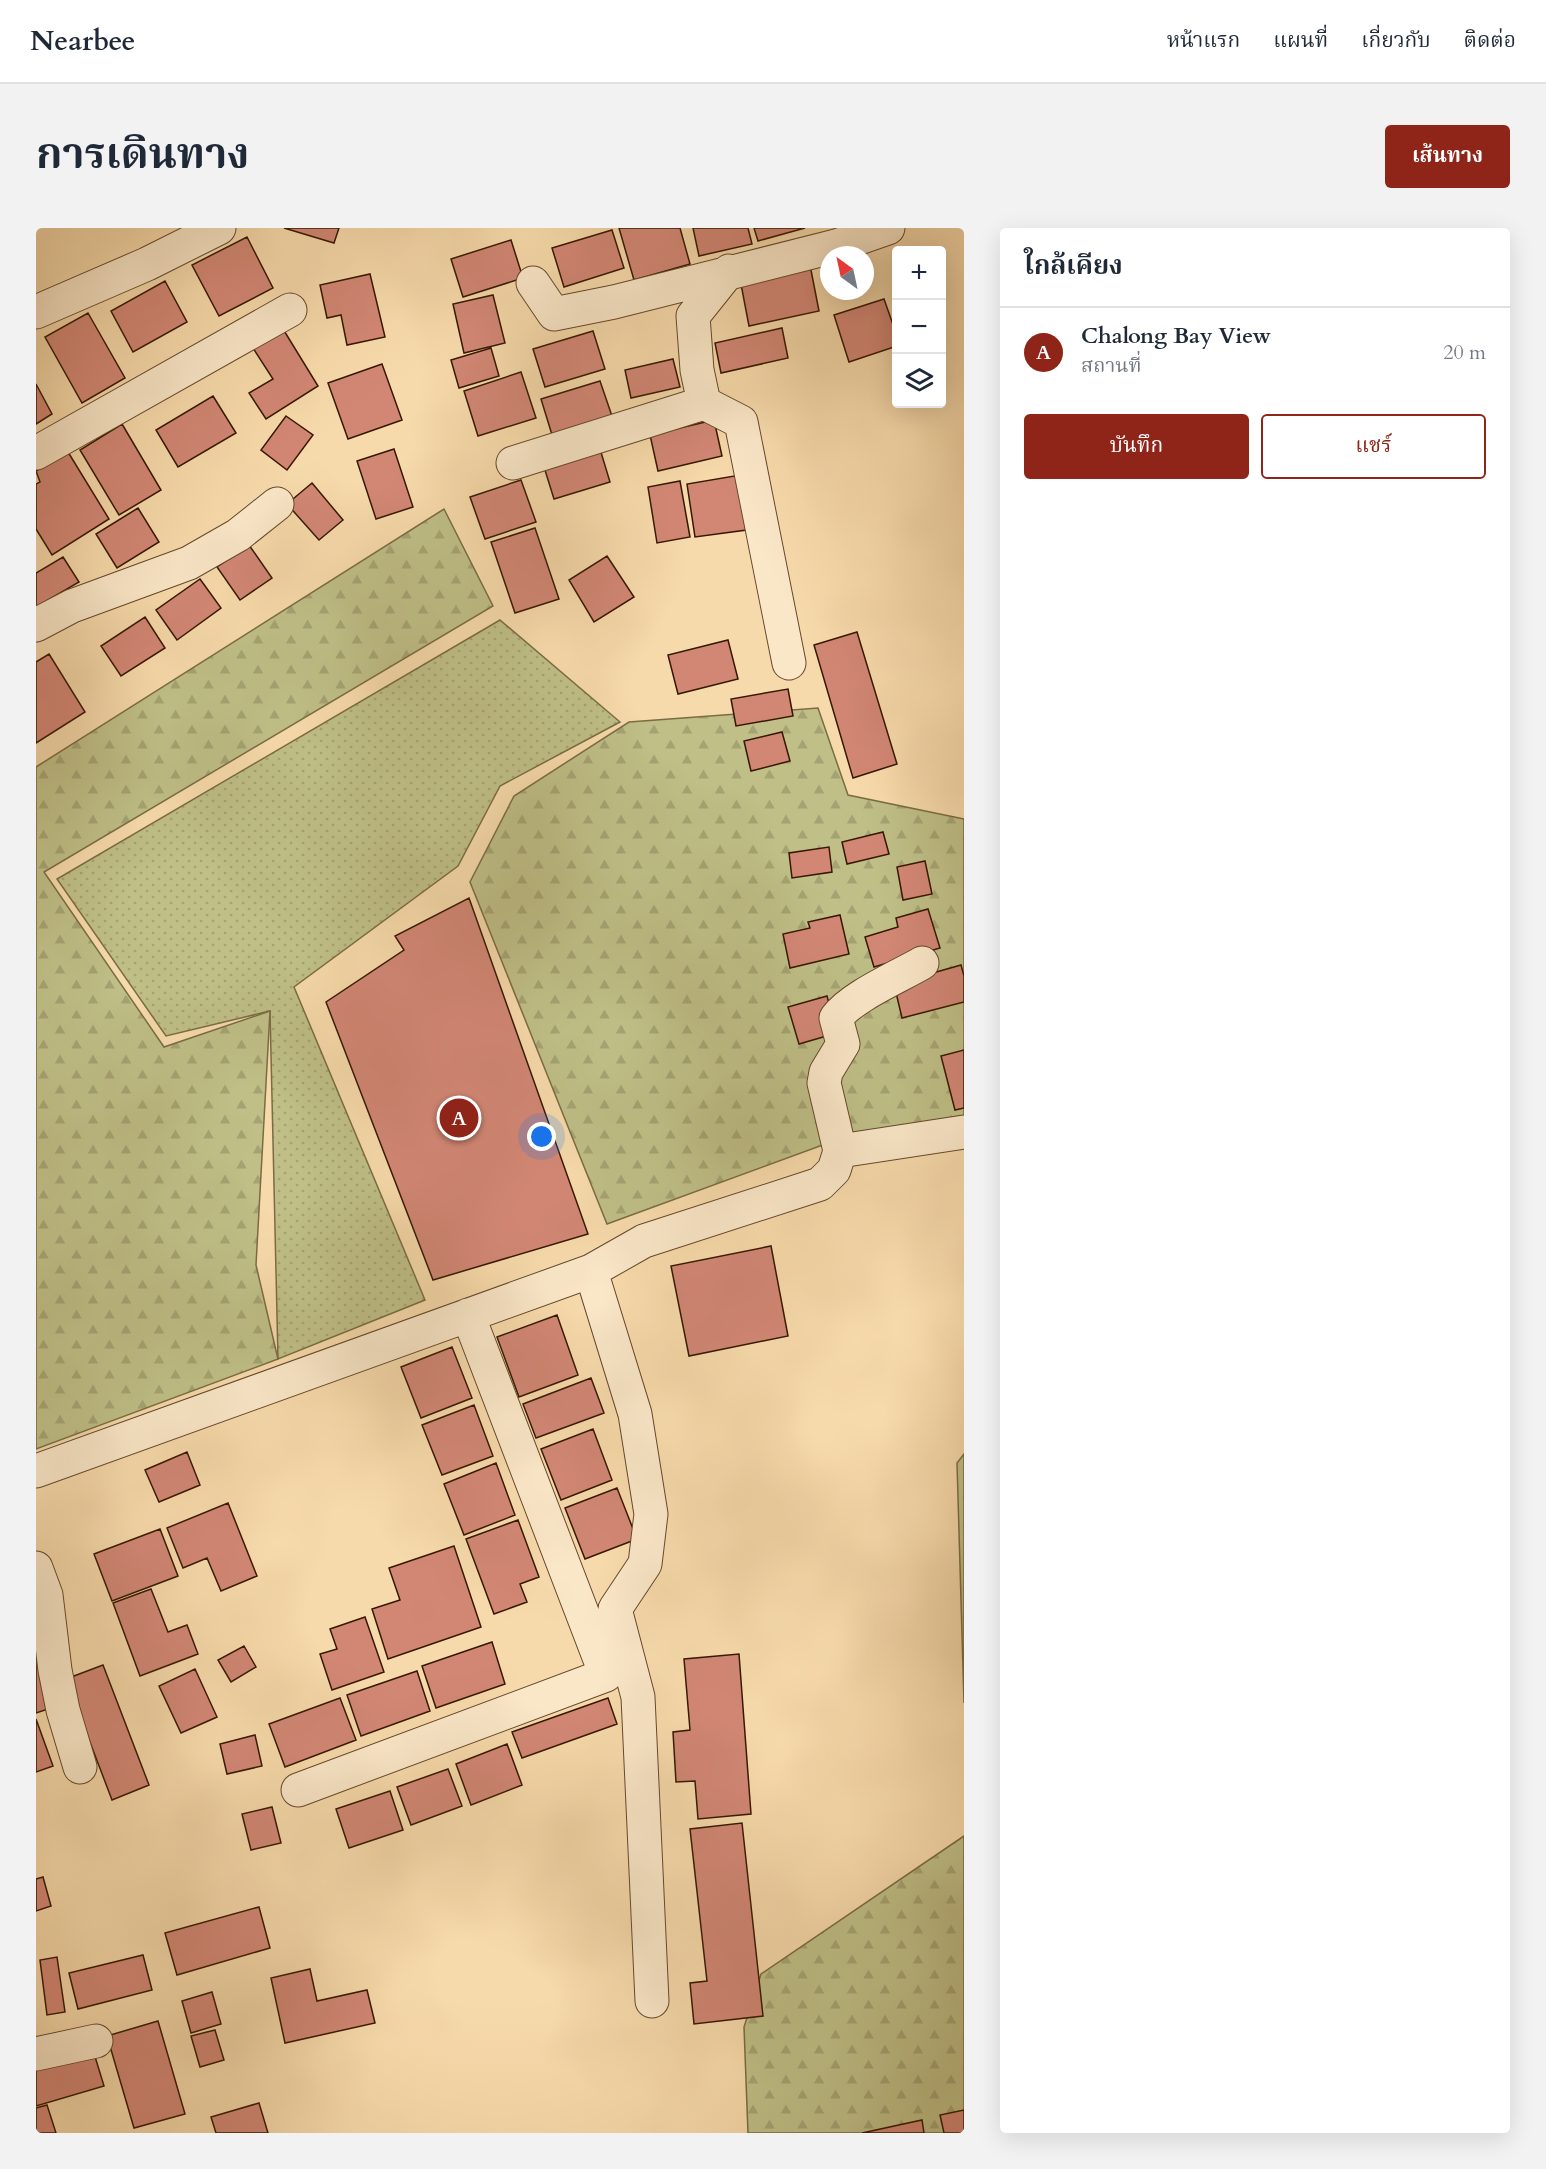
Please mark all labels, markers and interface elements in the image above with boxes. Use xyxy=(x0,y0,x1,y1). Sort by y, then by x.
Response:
text: Nearbee xyxy=(30,22,135,60)
text: หน้าแรก xyxy=(1167,26,1240,55)
text: แผนที่ xyxy=(1273,26,1328,55)
text: เกี่ยวกับ xyxy=(1361,26,1431,55)
text: ติดต่อ xyxy=(1464,26,1516,55)
button: เส้นทาง xyxy=(1385,125,1510,188)
text: การเดินทาง xyxy=(36,126,249,183)
north arrow xyxy=(820,246,874,300)
map controls xyxy=(892,246,946,408)
button: + xyxy=(892,246,946,300)
text: ใกล้เคียง xyxy=(1024,248,1123,283)
button: − xyxy=(892,300,946,354)
text: Chalong Bay View xyxy=(1081,321,1271,351)
text: A xyxy=(1036,339,1051,366)
text: 20 m xyxy=(1443,339,1486,366)
text: สถานที่ xyxy=(1081,352,1142,379)
button: layers xyxy=(892,354,946,408)
button: บันทึก xyxy=(1024,414,1249,479)
button: แชร์ xyxy=(1261,414,1486,479)
pin: A xyxy=(440,1096,478,1140)
your location xyxy=(527,1122,556,1151)

